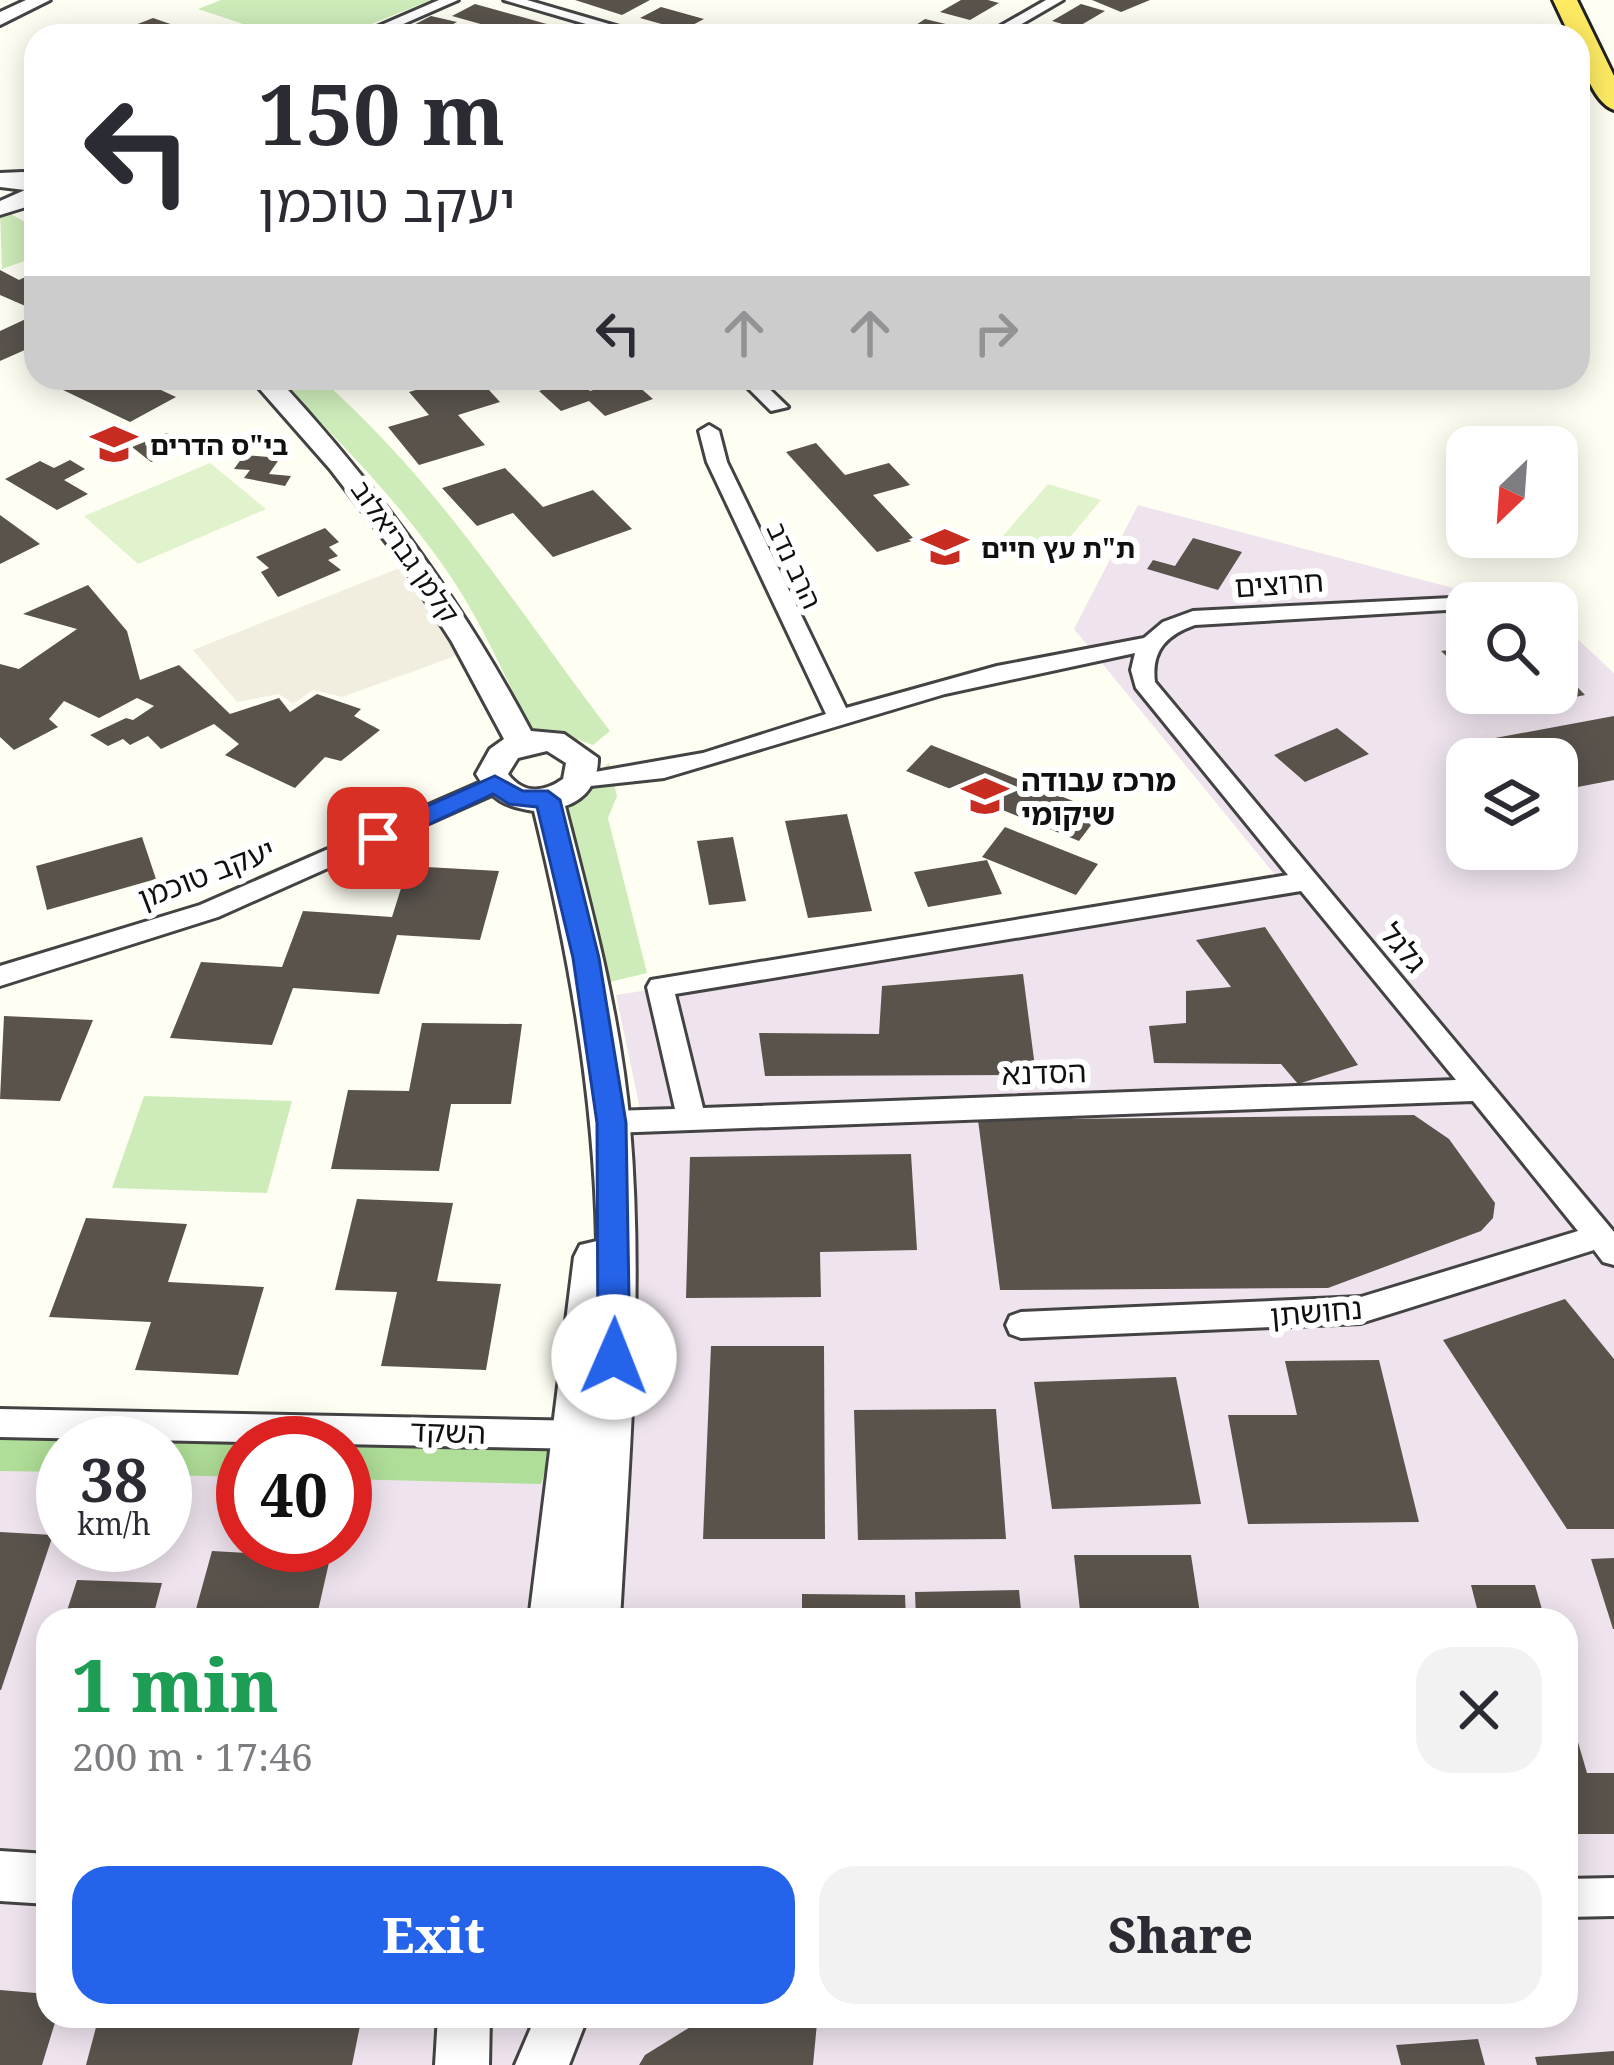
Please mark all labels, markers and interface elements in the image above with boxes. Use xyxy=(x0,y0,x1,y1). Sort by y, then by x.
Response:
text: 150 m xyxy=(258,55,505,170)
icon: left xyxy=(60,72,216,228)
text: יעקב טוכמן xyxy=(258,164,516,238)
icon: left xyxy=(585,300,651,366)
icon: ahead xyxy=(711,300,777,366)
icon: ahead xyxy=(837,300,903,366)
icon: right xyxy=(963,300,1029,366)
school or university icon: בי"ס הדרים xyxy=(89,419,139,469)
place label: בי"ס הדרים xyxy=(150,426,288,463)
north arrow xyxy=(1446,426,1578,558)
map controls xyxy=(1446,426,1578,870)
street label: קלמן גבריאלוב xyxy=(343,472,469,630)
street label: הרב נדב xyxy=(759,516,831,614)
school or university icon: ת"ת עץ חיים xyxy=(920,522,970,572)
place label: ת"ת עץ חיים xyxy=(981,529,1135,566)
street label: חרוצים xyxy=(1233,559,1325,607)
button: search xyxy=(1446,582,1578,714)
button: layers xyxy=(1446,738,1578,870)
place label: מרכז עבודה שיקומי xyxy=(1021,759,1176,834)
school or university icon: מרכז עבודה שיקומי xyxy=(960,771,1010,821)
pin xyxy=(327,787,429,889)
icon: arrive xyxy=(345,805,411,871)
street label: יעקב טוכמן xyxy=(132,828,280,918)
street label: גלגל xyxy=(1371,914,1437,980)
street label: הסדנא xyxy=(1001,1050,1087,1094)
street label: נחושתן xyxy=(1268,1287,1364,1335)
position arrow xyxy=(551,1294,677,1420)
street label: השקד xyxy=(409,1409,487,1453)
speed limit sign: 40 xyxy=(216,1416,372,1572)
text: 38 xyxy=(80,1438,148,1520)
text: km/h xyxy=(77,1503,151,1544)
text: 1 min xyxy=(72,1635,279,1733)
button: close xyxy=(1416,1647,1542,1773)
text: 200 m · 17:46 xyxy=(72,1729,313,1782)
button: Exit xyxy=(72,1866,795,2004)
button: Share xyxy=(819,1866,1542,2004)

